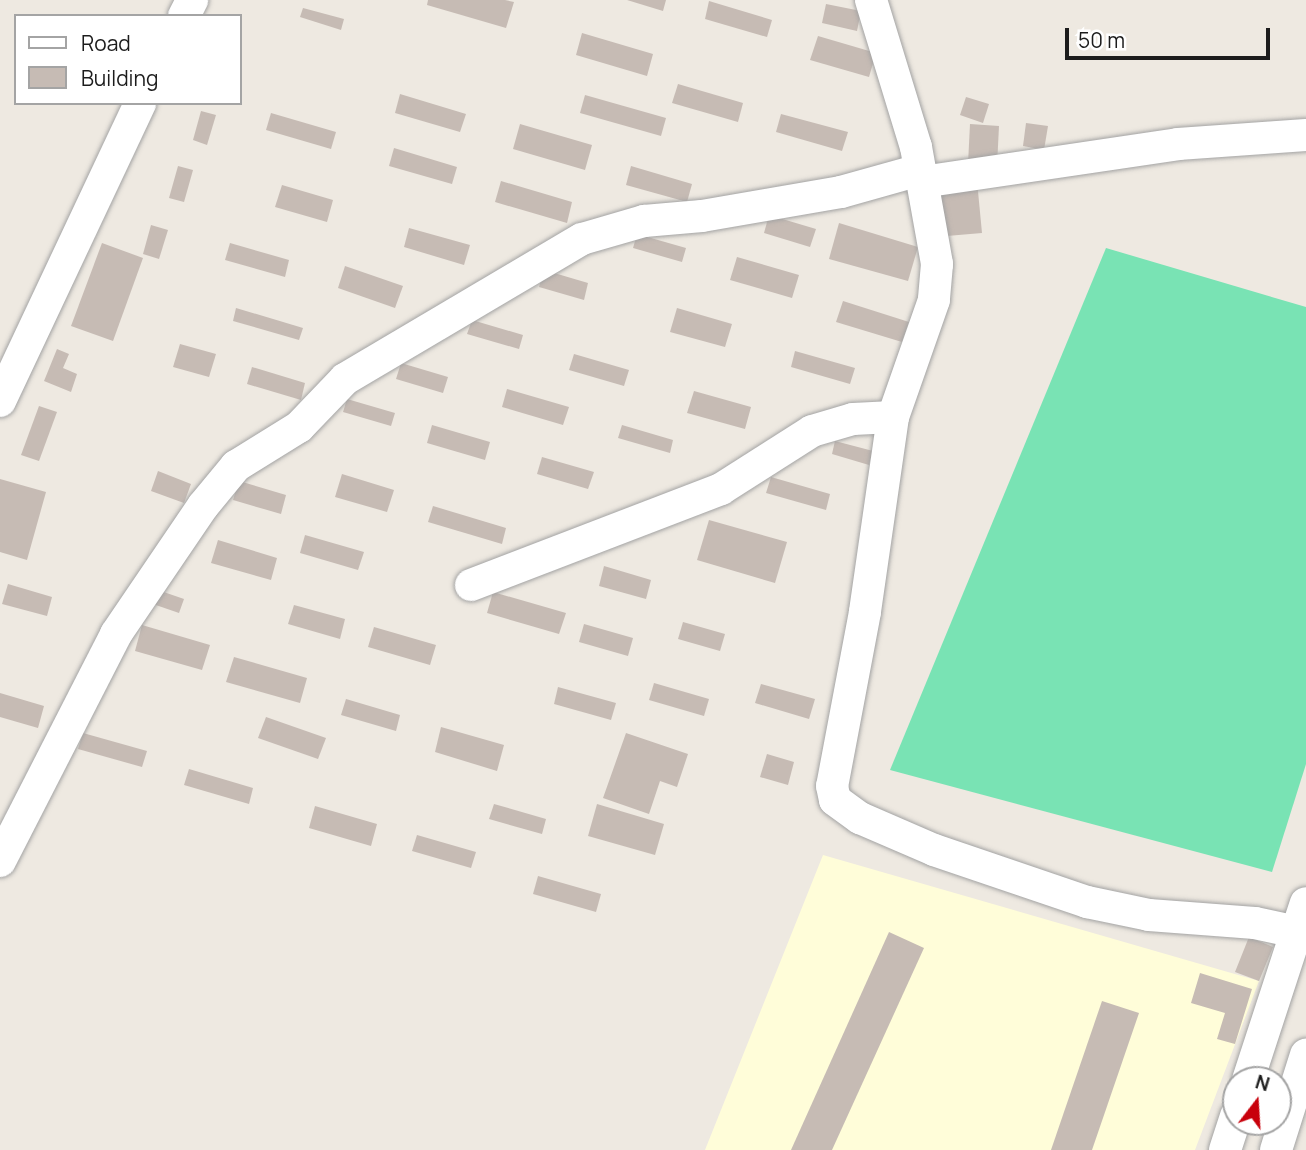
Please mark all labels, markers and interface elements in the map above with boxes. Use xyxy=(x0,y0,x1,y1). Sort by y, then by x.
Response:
legend xyxy=(14,14,242,105)
scale bar xyxy=(1068,14,1273,58)
text: 50 m xyxy=(1078,26,1125,54)
text: Road xyxy=(81,29,131,57)
text: Building xyxy=(81,64,158,92)
north arrow xyxy=(1222,1066,1292,1136)
text: N xyxy=(1252,1068,1273,1097)

